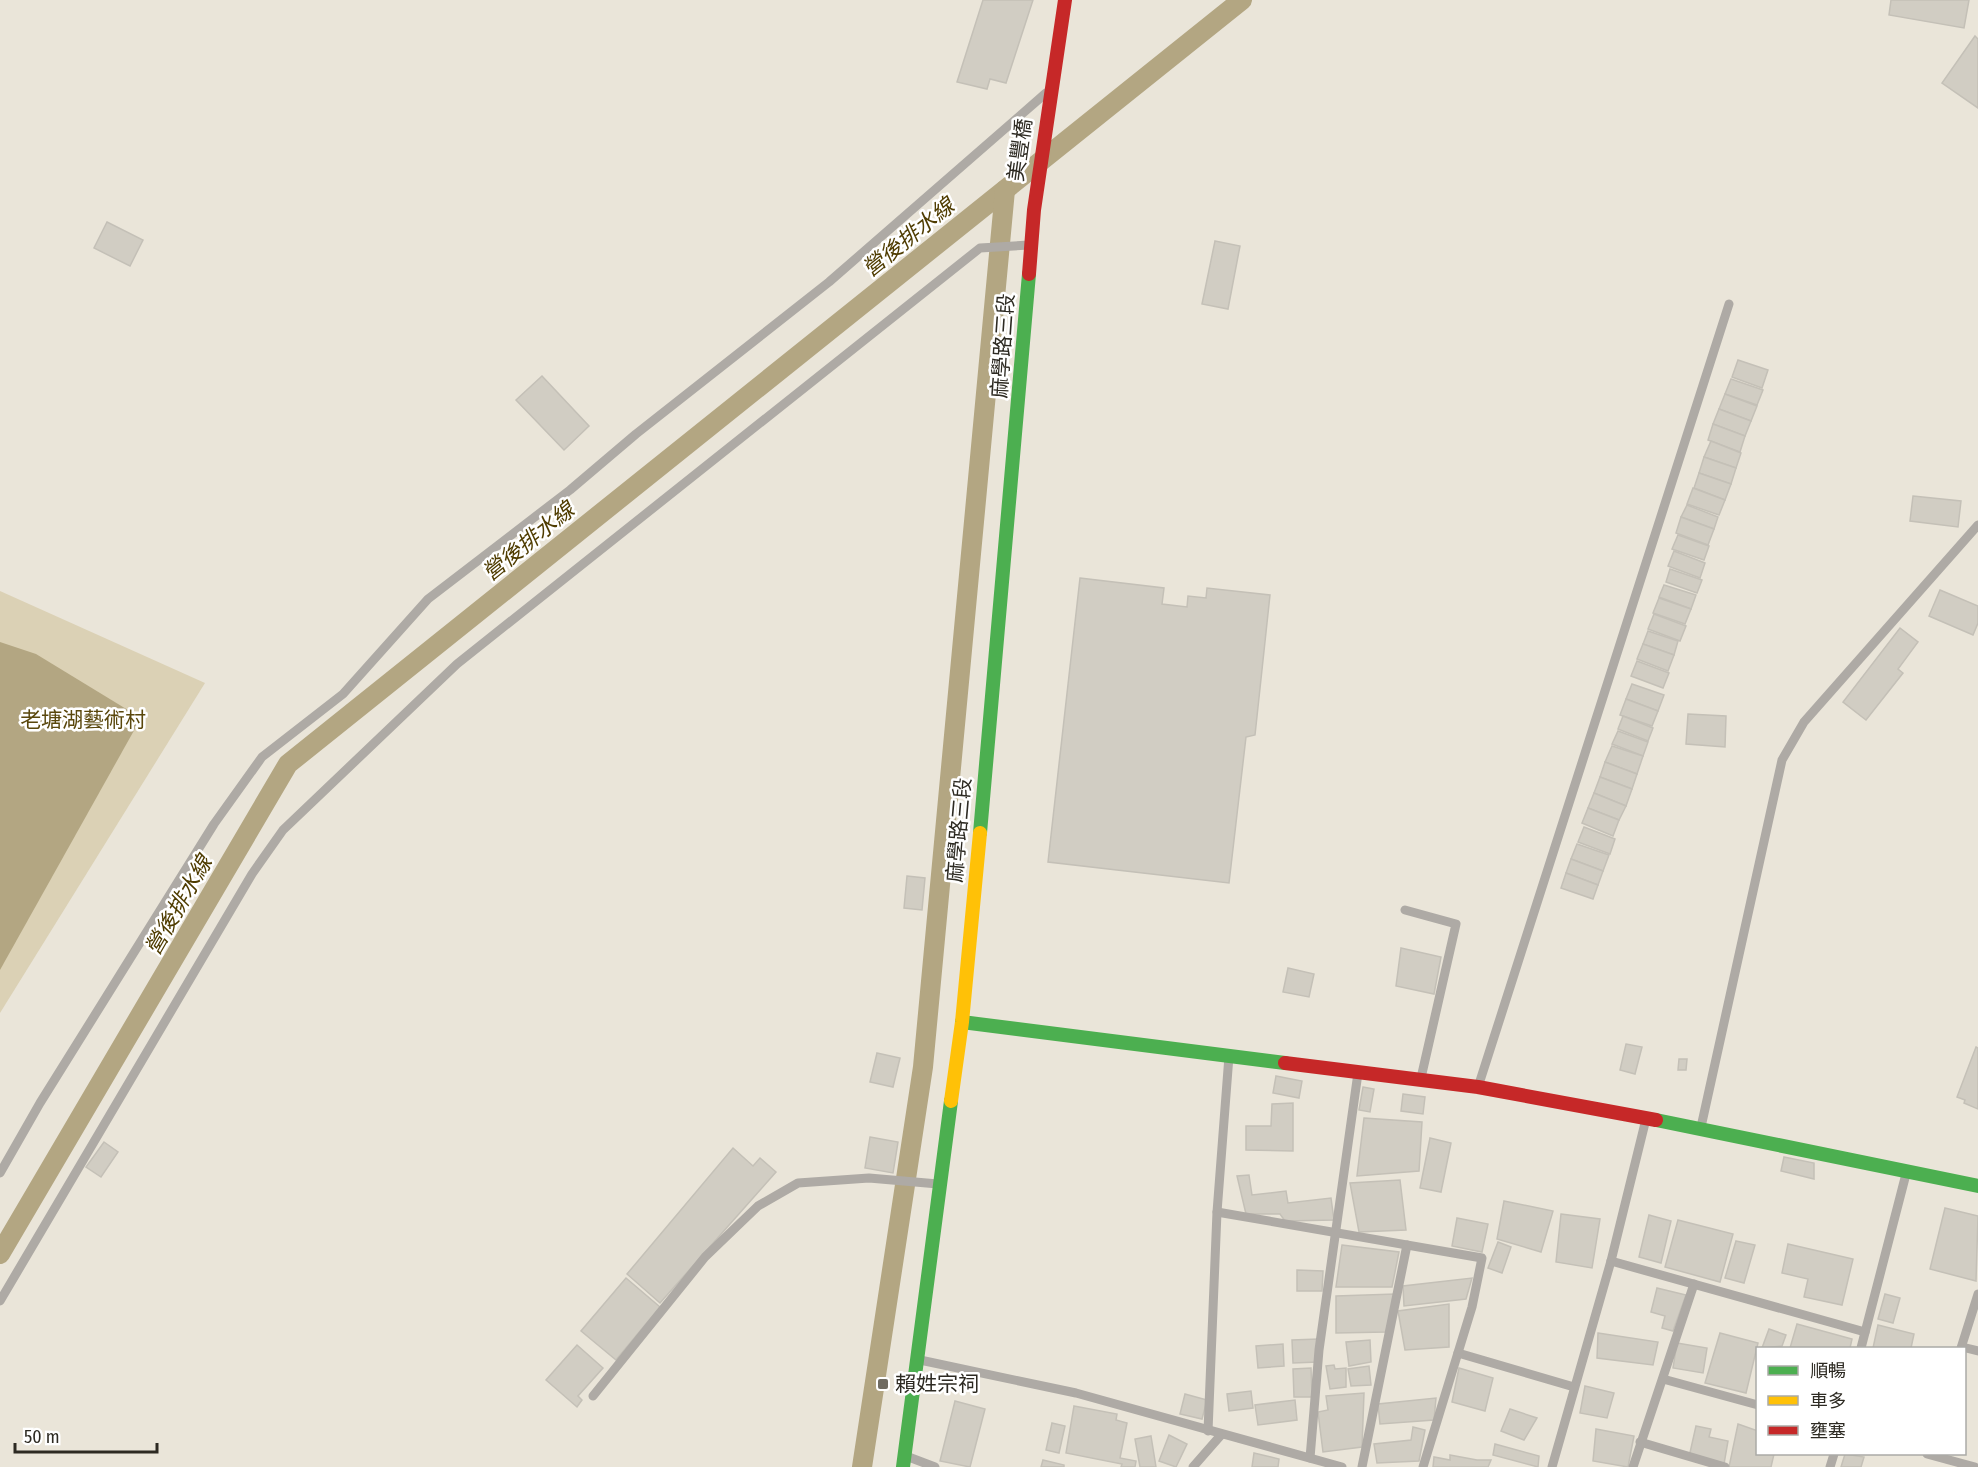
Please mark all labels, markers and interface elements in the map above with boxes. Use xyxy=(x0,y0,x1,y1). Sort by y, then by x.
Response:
street label: 美豐橋 xyxy=(1003,117,1037,183)
water label: 營後排水線 xyxy=(857,190,962,282)
street label: 麻學路三段 xyxy=(986,293,1020,399)
water label: 營後排水線 xyxy=(477,494,582,586)
park label: 老塘湖藝術村 xyxy=(20,707,146,733)
street label: 麻學路三段 xyxy=(941,777,977,883)
water label: 營後排水線 xyxy=(139,848,219,960)
legend xyxy=(1756,1347,1966,1455)
text: 順暢 xyxy=(1810,1360,1846,1382)
place label: 賴姓宗祠 xyxy=(895,1371,979,1397)
marker: 賴姓宗祠 xyxy=(876,1377,890,1391)
text: 車多 xyxy=(1810,1390,1846,1412)
scale bar xyxy=(15,1416,158,1454)
text: 壅塞 xyxy=(1810,1420,1846,1442)
text: 50 m xyxy=(24,1426,60,1448)

